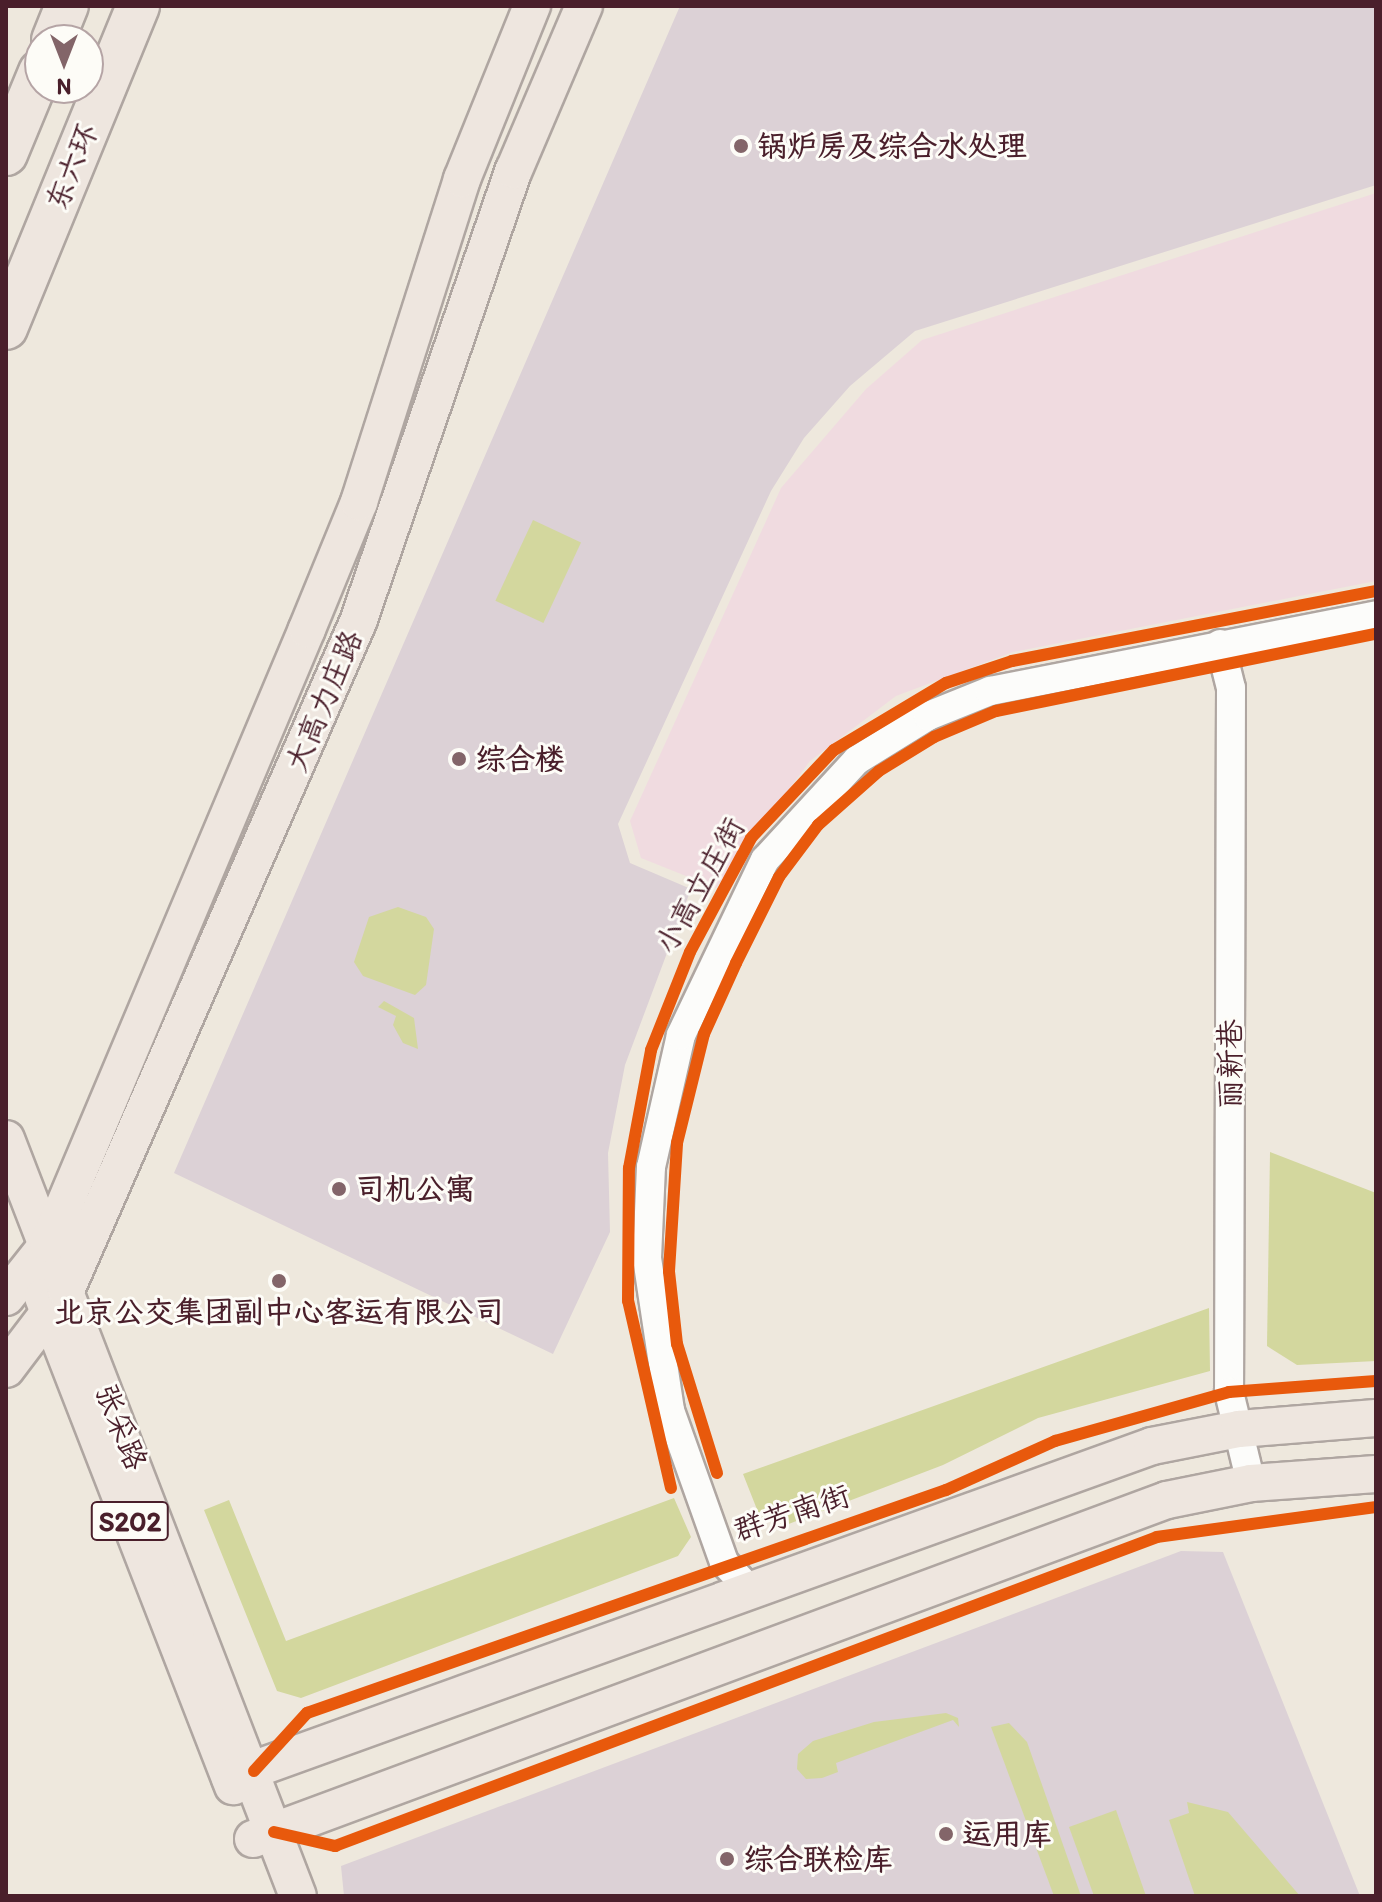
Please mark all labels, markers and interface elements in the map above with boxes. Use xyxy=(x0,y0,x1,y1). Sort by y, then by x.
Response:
north arrow xyxy=(24,24,104,104)
text: N xyxy=(57,73,71,100)
street label: 东六环 xyxy=(38,119,106,215)
place label: 锅炉房及综合水处理 xyxy=(757,128,1027,164)
marker: 锅炉房及综合水处理 xyxy=(732,137,750,155)
street label: 大高力庄路 xyxy=(278,625,370,777)
place label: 综合楼 xyxy=(475,741,565,777)
marker: 综合楼 xyxy=(450,750,468,768)
street label: 小高立庄街 xyxy=(648,812,752,960)
street label: 丽新巷 xyxy=(1212,1019,1248,1109)
place label: 司机公寓 xyxy=(355,1171,475,1207)
marker: 司机公寓 xyxy=(330,1180,348,1198)
marker: 北京公交集团副中心客运有限公司 xyxy=(270,1272,288,1290)
place label: 北京公交集团副中心客运有限公司 xyxy=(54,1294,504,1330)
street label: 张采路 xyxy=(87,1379,155,1475)
street label: 群芳南街 xyxy=(729,1477,855,1549)
road number: S202 xyxy=(90,1497,170,1545)
place label: 运用库 xyxy=(962,1816,1052,1852)
marker: 运用库 xyxy=(937,1825,955,1843)
place label: 综合联检库 xyxy=(743,1841,893,1877)
marker: 综合联检库 xyxy=(718,1850,736,1868)

